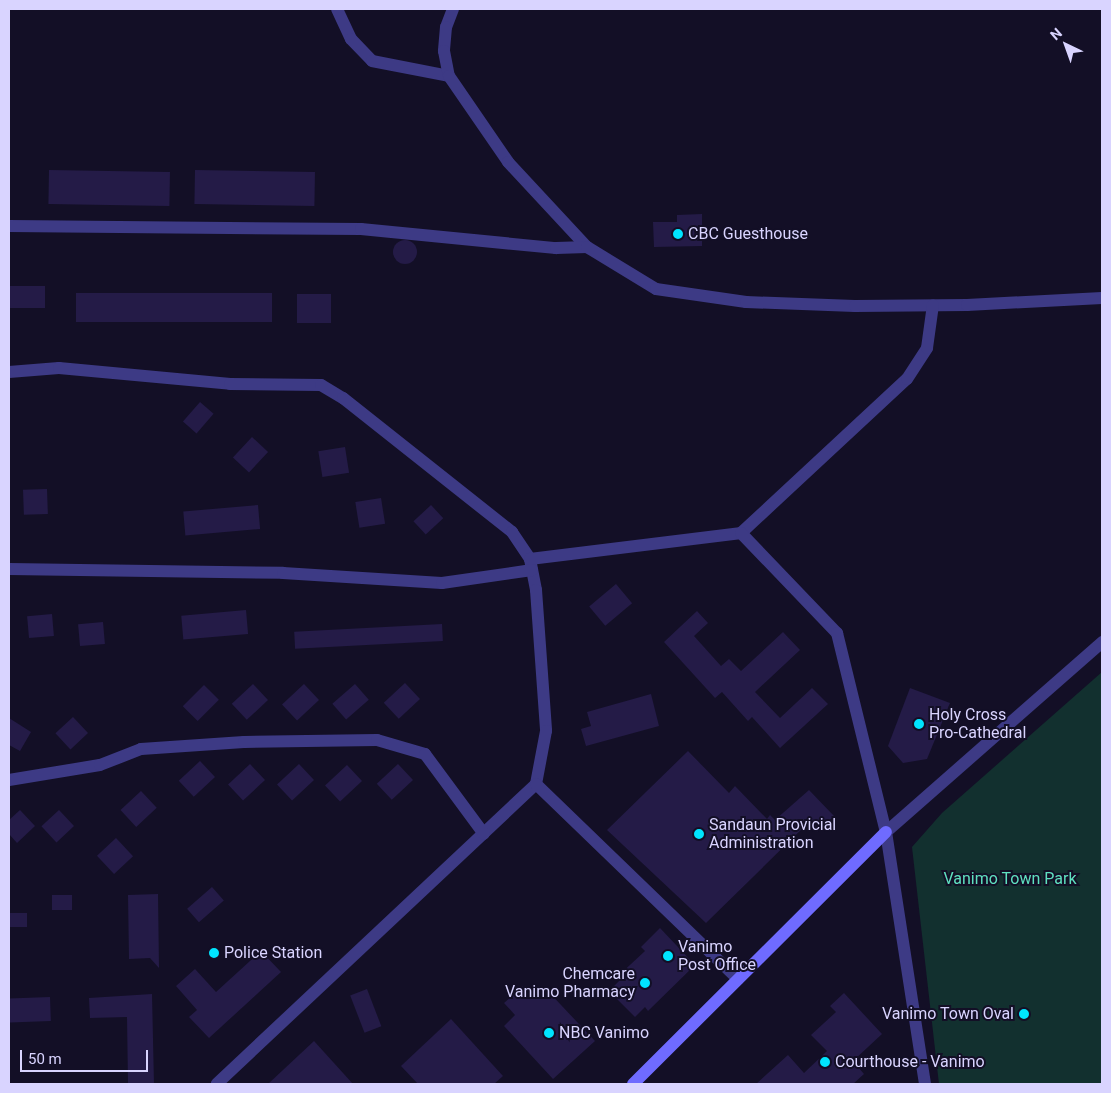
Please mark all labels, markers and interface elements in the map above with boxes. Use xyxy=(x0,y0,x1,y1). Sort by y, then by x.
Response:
north arrow xyxy=(1041,20,1091,70)
text: N xyxy=(1047,25,1065,43)
place label: CBC Guesthouse xyxy=(688,224,808,244)
marker: CBC Guesthouse xyxy=(672,228,684,240)
place label: Holy Cross Pro-Cathedral xyxy=(929,705,1026,743)
marker: Holy Cross Pro-Cathedral xyxy=(913,718,925,730)
place label: Sandaun Provicial Administration xyxy=(709,815,836,853)
marker: Sandaun Provicial Administration xyxy=(693,828,705,840)
park label: Vanimo Town Park xyxy=(943,869,1077,889)
place label: Vanimo Post Office xyxy=(678,937,756,975)
place label: Police Station xyxy=(224,943,322,963)
marker: Police Station xyxy=(208,947,220,959)
marker: Vanimo Post Office xyxy=(662,950,674,962)
place label: Chemcare Vanimo Pharmacy xyxy=(505,964,635,1002)
marker: Chemcare Vanimo Pharmacy xyxy=(639,977,651,989)
place label: Vanimo Town Oval xyxy=(882,1004,1014,1024)
marker: Vanimo Town Oval xyxy=(1018,1008,1030,1020)
place label: NBC Vanimo xyxy=(559,1023,649,1043)
marker: NBC Vanimo xyxy=(543,1027,555,1039)
scale bar xyxy=(22,1040,150,1072)
text: 50 m xyxy=(28,1050,62,1068)
place label: Courthouse - Vanimo xyxy=(835,1052,985,1072)
marker: Courthouse - Vanimo xyxy=(819,1056,831,1068)

